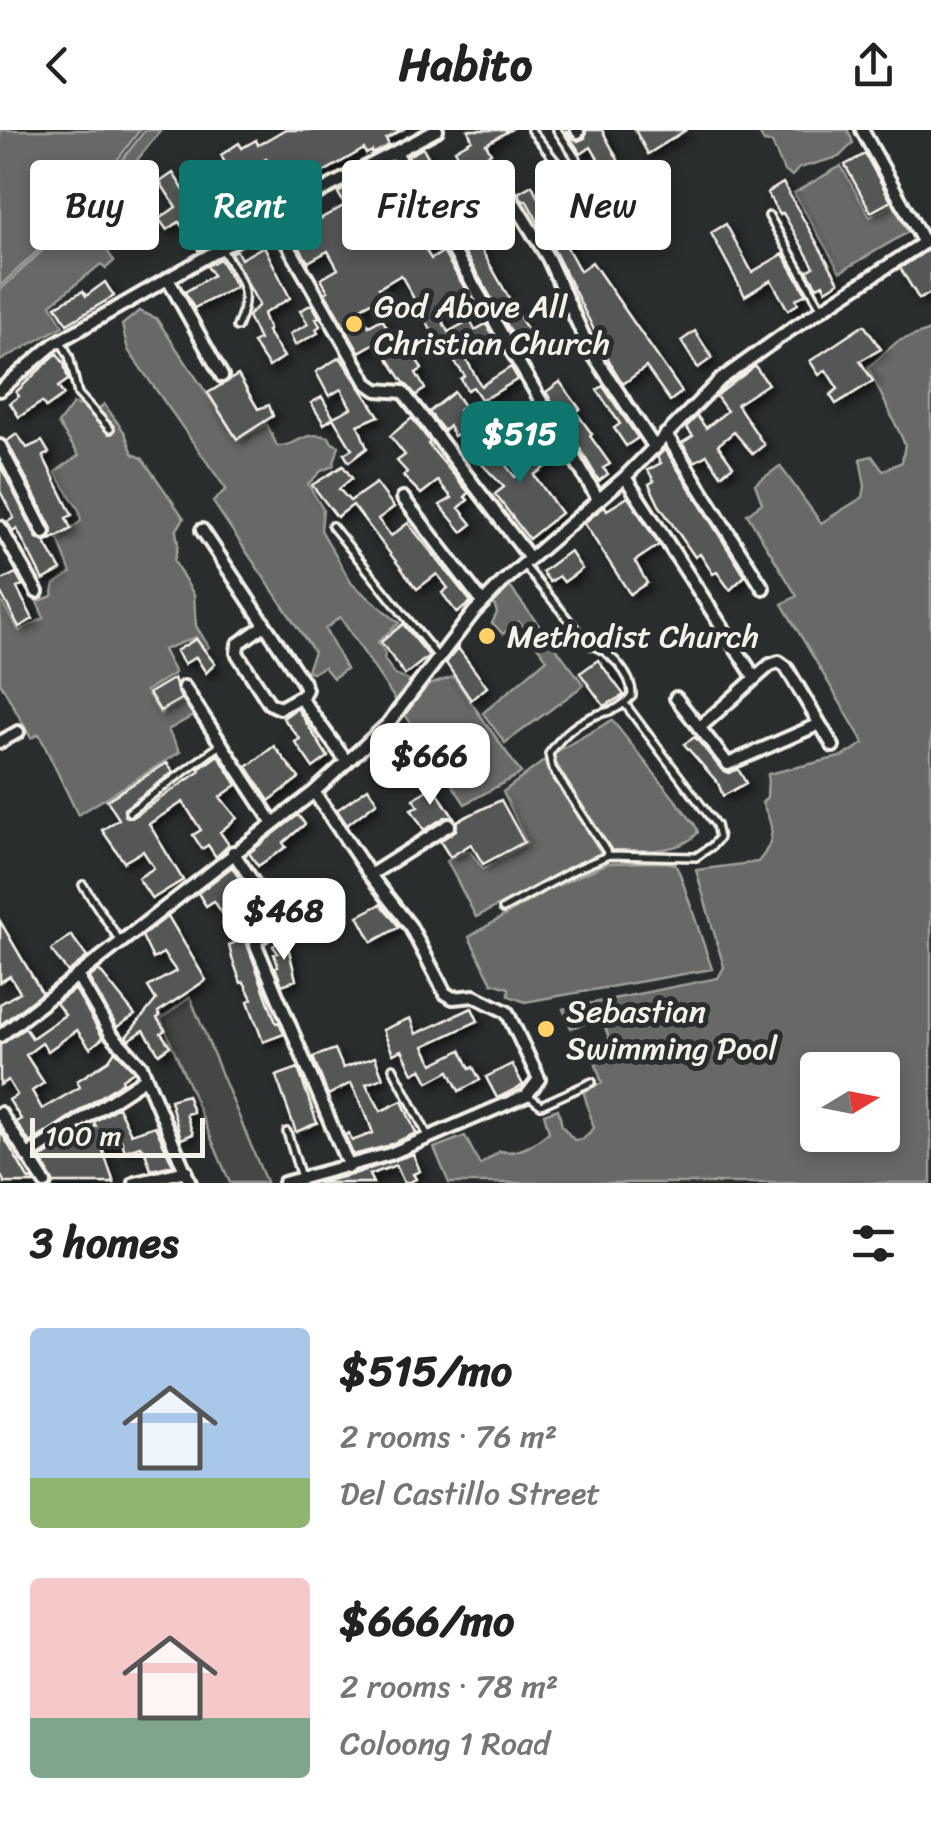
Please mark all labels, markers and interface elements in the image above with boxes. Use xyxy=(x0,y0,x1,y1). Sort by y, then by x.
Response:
text: Habito xyxy=(399,25,532,105)
icon: back xyxy=(30,38,85,93)
icon: share xyxy=(846,38,901,93)
chip: Buy xyxy=(30,160,159,250)
chip: Rent xyxy=(179,160,322,250)
chip: Filters xyxy=(342,160,515,250)
chip: New xyxy=(535,160,671,250)
place label: God Above All Christian Church xyxy=(374,278,610,372)
marker: God Above All Christian Church xyxy=(343,313,365,335)
pin: $515 xyxy=(461,401,579,486)
text: $515 xyxy=(483,405,557,462)
place label: Methodist Church xyxy=(507,608,759,665)
marker: Methodist Church xyxy=(476,625,498,647)
pin: $666 xyxy=(371,723,489,808)
text: $666 xyxy=(392,727,468,784)
pin: $468 xyxy=(225,878,343,963)
text: $468 xyxy=(244,882,324,939)
place label: Sebastian Swimming Pool xyxy=(566,983,778,1077)
marker: Sebastian Swimming Pool xyxy=(535,1018,557,1040)
north arrow xyxy=(800,1052,900,1152)
map controls xyxy=(800,1052,900,1152)
text: 100 m xyxy=(45,1111,121,1160)
scale bar xyxy=(30,1113,205,1158)
text: 3 homes xyxy=(30,1206,178,1280)
icon: filters xyxy=(846,1216,901,1271)
text: $515/mo xyxy=(340,1334,512,1408)
icon: home xyxy=(110,1368,230,1488)
text: 2 rooms · 76 m² xyxy=(340,1408,557,1465)
text: Del Castillo Street xyxy=(340,1465,600,1522)
text: $666/mo xyxy=(340,1584,514,1658)
icon: home xyxy=(110,1618,230,1738)
text: 2 rooms · 78 m² xyxy=(340,1658,558,1715)
text: Coloong 1 Road xyxy=(340,1715,550,1772)

